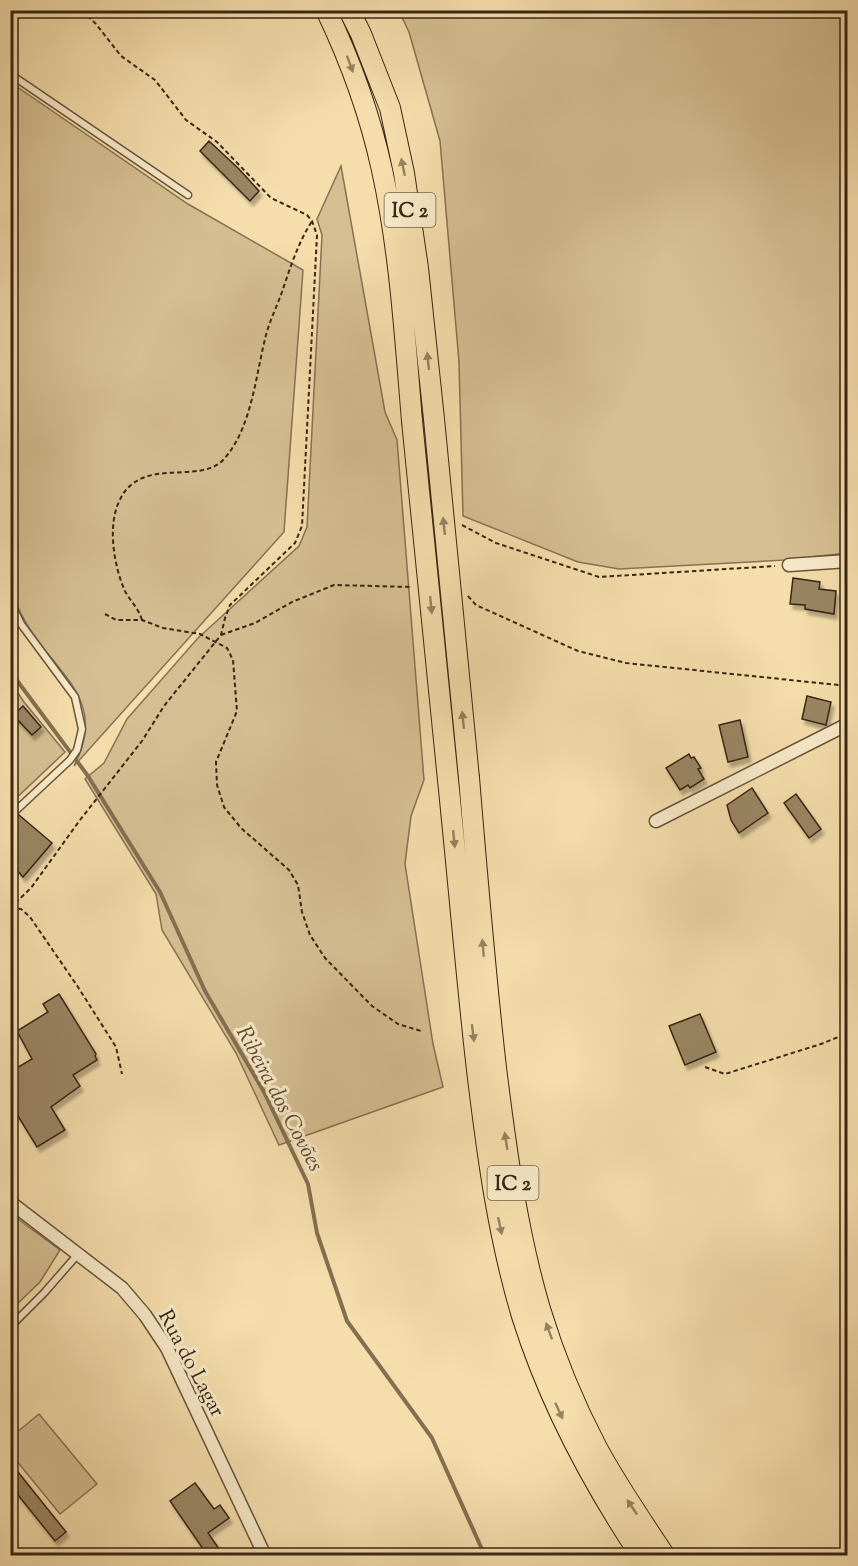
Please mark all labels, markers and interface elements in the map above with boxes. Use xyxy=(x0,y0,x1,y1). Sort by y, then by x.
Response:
one-way arrow xyxy=(345,55,355,73)
one-way arrow xyxy=(398,158,407,177)
road number: IC 2 xyxy=(384,193,436,227)
one-way arrow xyxy=(423,351,432,370)
one-way arrow xyxy=(439,516,449,535)
one-way arrow xyxy=(426,595,436,614)
one-way arrow xyxy=(458,711,468,730)
one-way arrow xyxy=(449,829,459,848)
one-way arrow xyxy=(478,938,488,957)
water label: Ribeira dos Covões xyxy=(227,1021,330,1178)
one-way arrow xyxy=(468,1023,477,1042)
one-way arrow xyxy=(501,1132,510,1151)
road number: IC 2 xyxy=(488,1166,538,1200)
one-way arrow xyxy=(496,1216,505,1235)
street label: Rua do Lagar xyxy=(149,1305,231,1423)
one-way arrow xyxy=(543,1322,553,1340)
one-way arrow xyxy=(554,1402,563,1419)
one-way arrow xyxy=(627,1499,638,1515)

